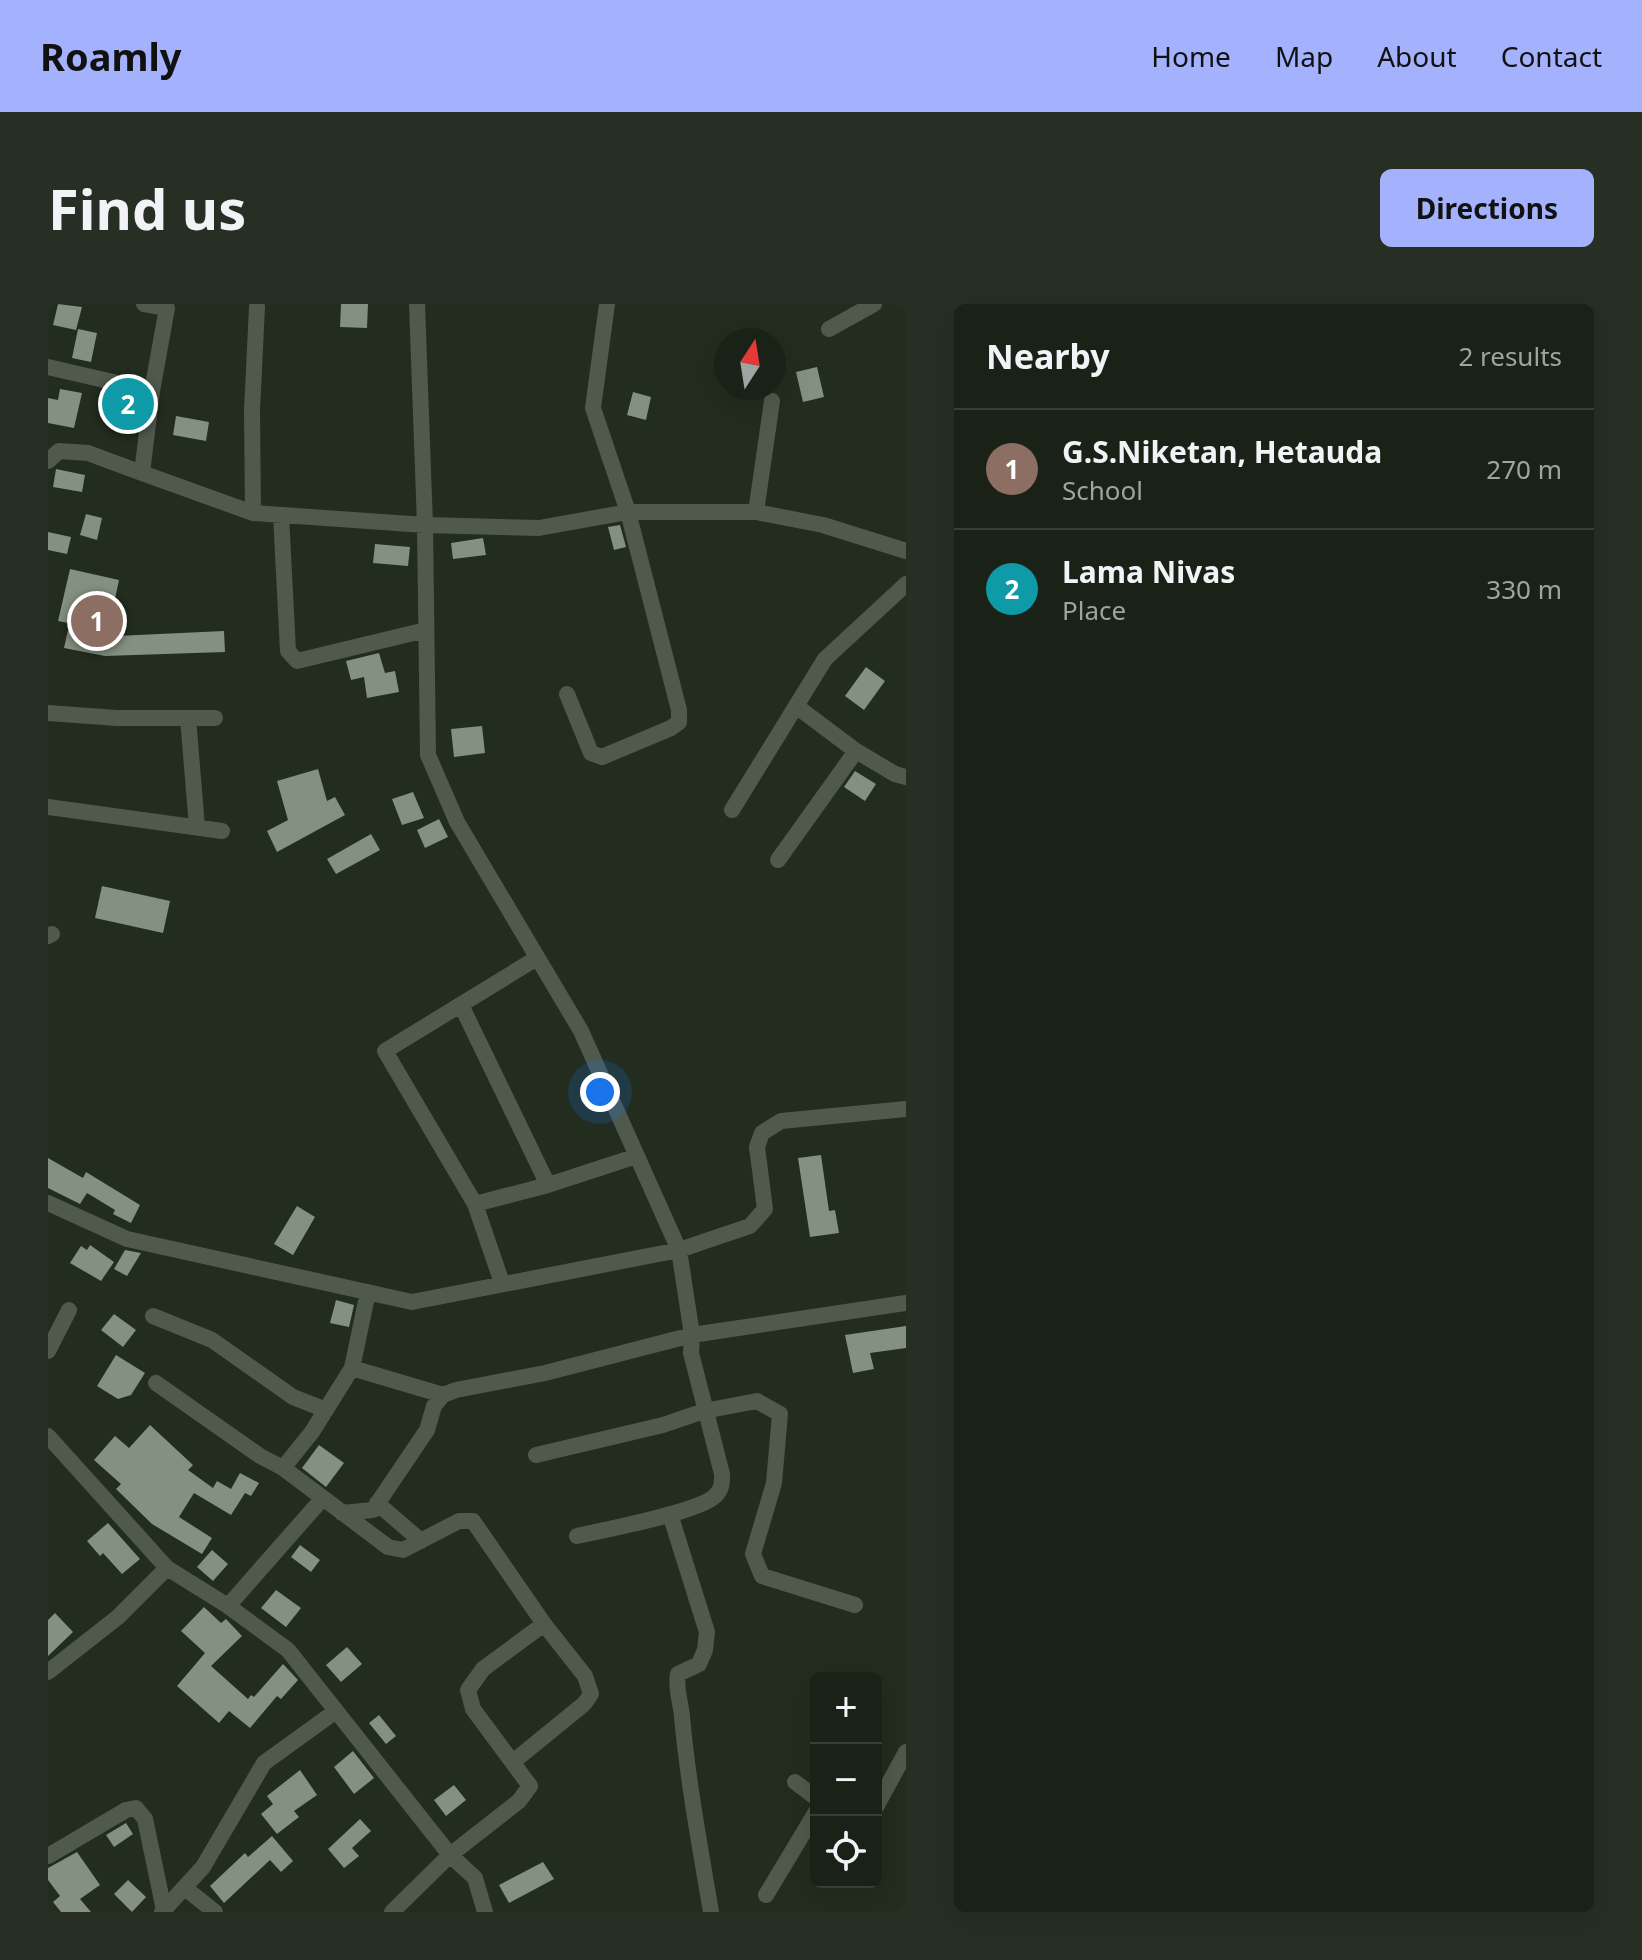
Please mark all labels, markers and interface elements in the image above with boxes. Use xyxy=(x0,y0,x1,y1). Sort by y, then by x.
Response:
text: Roamly xyxy=(40,30,182,82)
text: Home xyxy=(1151,37,1231,75)
text: Map xyxy=(1275,37,1333,75)
text: About xyxy=(1377,37,1457,75)
text: Contact xyxy=(1501,37,1602,75)
button: Directions xyxy=(1380,169,1594,247)
text: Find us xyxy=(48,170,246,246)
north arrow xyxy=(714,328,786,400)
text: Nearby xyxy=(986,333,1110,379)
text: 2 results xyxy=(1458,338,1562,374)
pin: 2 xyxy=(102,374,154,434)
text: G.S.Niketan, Hetauda xyxy=(1062,431,1382,472)
text: 1 xyxy=(1005,451,1019,487)
text: 270 m xyxy=(1486,451,1562,487)
text: School xyxy=(1062,472,1143,508)
text: Lama Nivas xyxy=(1062,551,1235,592)
text: 2 xyxy=(1005,571,1019,607)
text: 330 m xyxy=(1486,571,1562,607)
pin: 1 xyxy=(71,591,123,651)
text: Place xyxy=(1062,592,1126,628)
your location xyxy=(580,1072,620,1112)
map controls xyxy=(810,1672,882,1888)
button: + xyxy=(810,1672,882,1744)
button: − xyxy=(810,1744,882,1816)
button: locate xyxy=(810,1816,882,1888)

